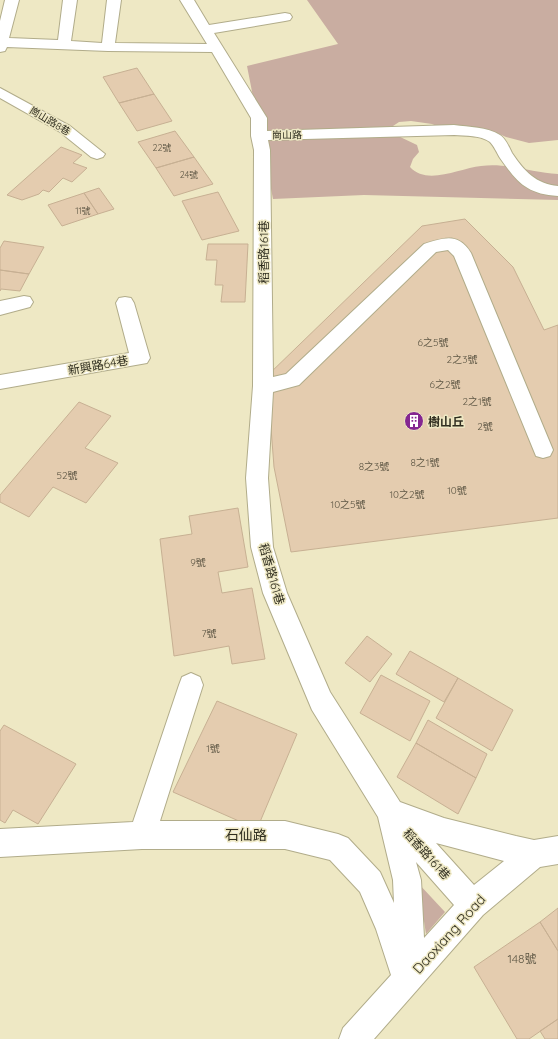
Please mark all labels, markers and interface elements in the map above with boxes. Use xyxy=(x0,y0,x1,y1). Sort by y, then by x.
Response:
street label: 崗山路8巷 xyxy=(27,104,73,138)
street label: 崗山路 xyxy=(272,128,302,142)
house number: 22號 xyxy=(153,142,171,153)
house number: 24號 xyxy=(180,169,198,180)
house number: 11號 xyxy=(75,205,91,216)
street label: 稻香路161巷 xyxy=(256,220,271,284)
house number: 6之5號 xyxy=(418,336,448,349)
street label: 新興路64巷 xyxy=(67,352,129,378)
house number: 2之3號 xyxy=(447,353,477,366)
house number: 6之2號 xyxy=(430,378,460,391)
house number: 2之1號 xyxy=(462,395,492,408)
building icon: 樹山丘 xyxy=(403,410,425,432)
place label: 樹山丘 xyxy=(428,414,464,429)
house number: 2號 xyxy=(477,420,493,433)
house number: 8之1號 xyxy=(410,456,440,469)
house number: 8之3號 xyxy=(359,460,389,473)
house number: 52號 xyxy=(57,469,78,482)
house number: 10號 xyxy=(447,484,467,497)
house number: 10之2號 xyxy=(389,488,425,501)
house number: 10之5號 xyxy=(330,498,366,511)
street label: 稻香路161巷 xyxy=(256,542,288,606)
house number: 9號 xyxy=(190,556,206,569)
house number: 7號 xyxy=(201,627,217,640)
house number: 1號 xyxy=(206,742,220,755)
street label: 稻香路161巷 xyxy=(400,825,454,883)
street label: 石仙路 xyxy=(225,826,267,844)
street label: Daoxiang Road xyxy=(409,891,489,977)
house number: 148號 xyxy=(507,951,537,966)

